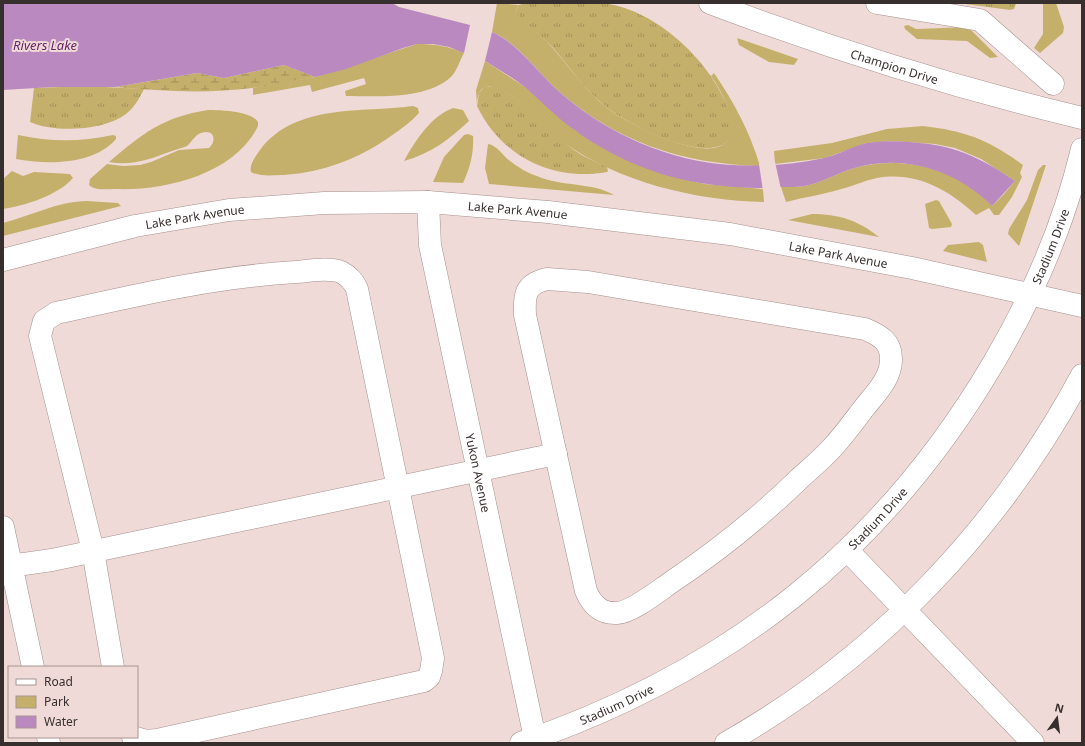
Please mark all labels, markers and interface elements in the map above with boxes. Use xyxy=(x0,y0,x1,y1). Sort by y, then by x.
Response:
water label: Rivers Lake xyxy=(13,36,77,54)
street label: Champion Drive xyxy=(848,45,941,88)
street label: Lake Park Avenue xyxy=(467,197,569,223)
street label: Lake Park Avenue xyxy=(144,200,245,233)
street label: Stadium Drive xyxy=(1027,206,1073,287)
street label: Lake Park Avenue xyxy=(788,237,889,272)
street label: Yukon Avenue xyxy=(462,432,495,514)
street label: Stadium Drive xyxy=(844,483,911,553)
legend xyxy=(8,666,138,738)
text: Road xyxy=(44,673,73,690)
street label: Stadium Drive xyxy=(577,680,657,729)
text: Park xyxy=(44,693,70,710)
north arrow xyxy=(1037,698,1077,738)
text: N xyxy=(1053,699,1066,716)
text: Water xyxy=(44,713,78,730)

